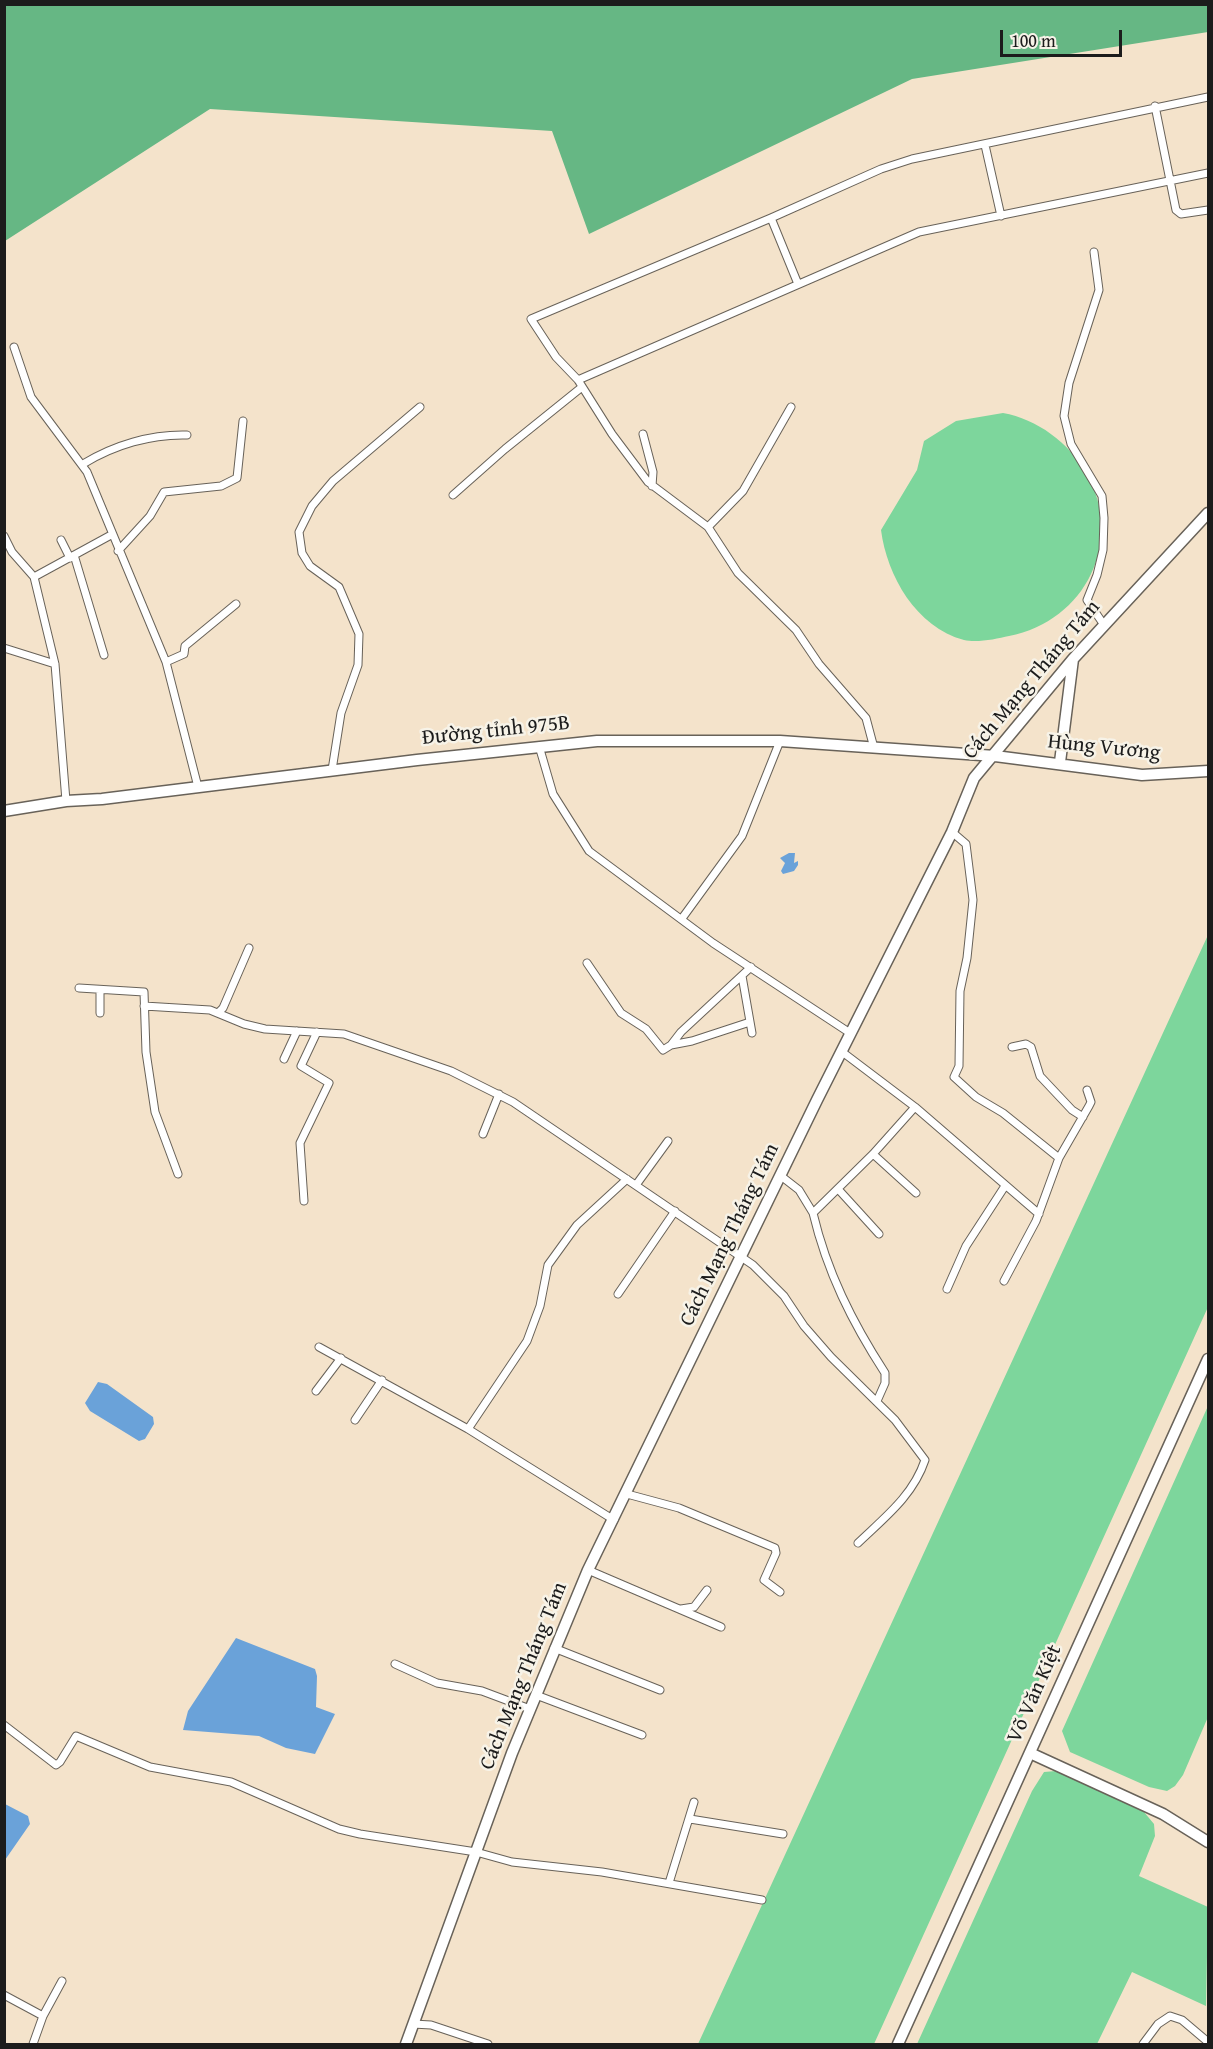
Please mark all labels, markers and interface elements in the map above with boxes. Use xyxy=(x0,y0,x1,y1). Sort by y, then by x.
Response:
scale bar xyxy=(1003,18,1124,56)
text: 100 m xyxy=(1011,27,1056,54)
street label: Cách Mạng Tháng Tám xyxy=(958,595,1106,765)
street label: Đường tỉnh 975B xyxy=(421,711,571,751)
street label: Hùng Vương xyxy=(1046,730,1162,766)
street label: Cách Mạng Tháng Tám xyxy=(675,1140,785,1330)
street label: Cách Mạng Tháng Tám xyxy=(475,1579,573,1773)
street label: Võ Văn Kiệt xyxy=(1002,1641,1068,1747)

